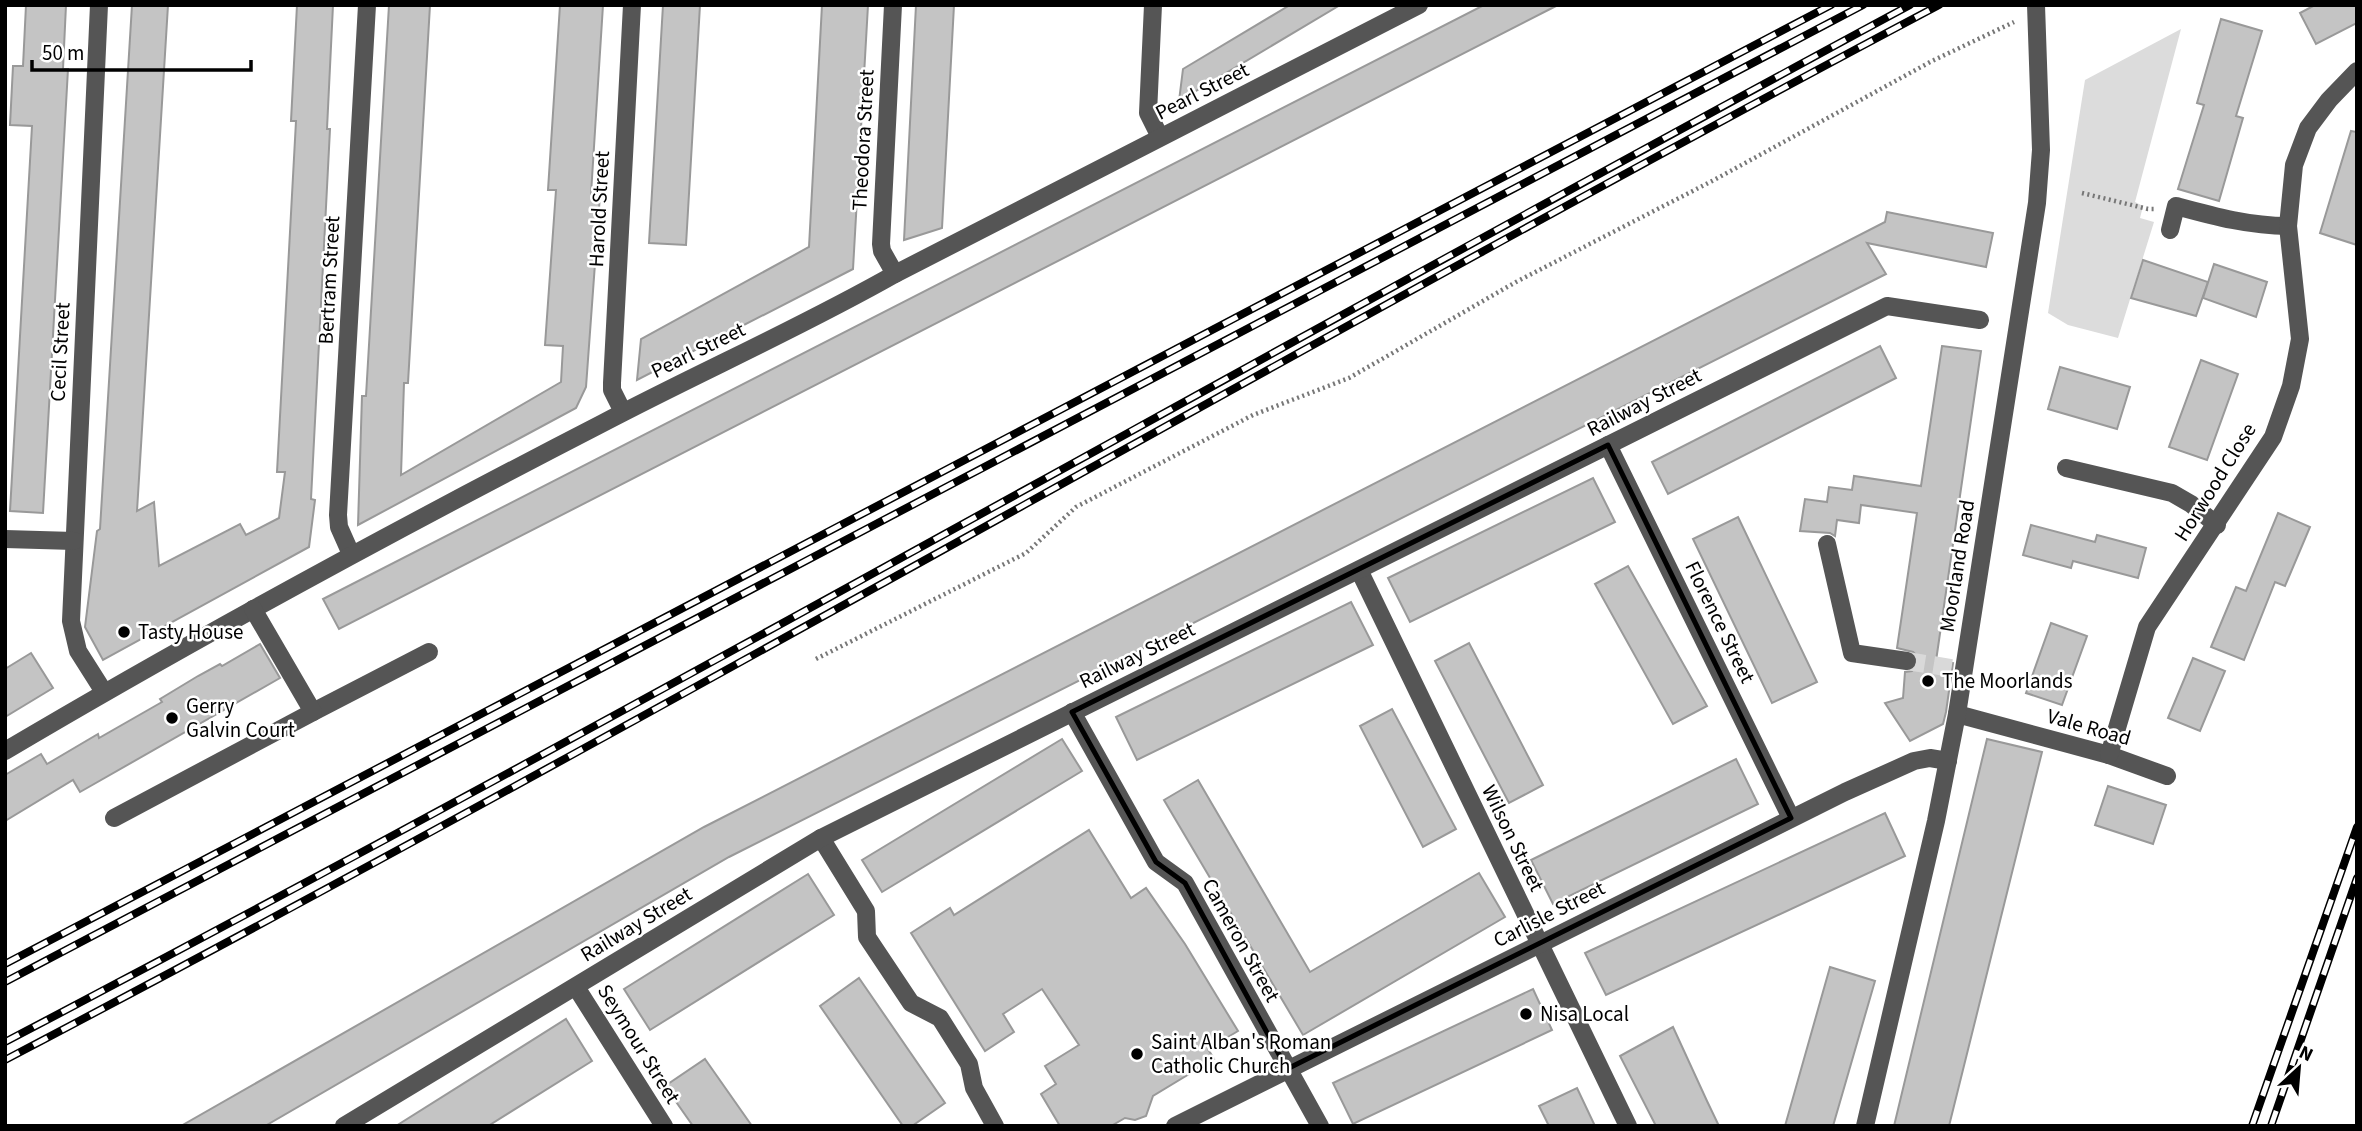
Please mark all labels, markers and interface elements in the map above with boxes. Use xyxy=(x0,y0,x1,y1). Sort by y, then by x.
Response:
scale bar xyxy=(32,28,250,72)
text: 50 m xyxy=(42,38,84,68)
street label: Pearl Street xyxy=(1150,55,1254,127)
street label: Theodora Street xyxy=(844,68,882,212)
street label: Harold Street xyxy=(581,150,617,268)
street label: Bertram Street xyxy=(311,215,347,345)
street label: Cecil Street xyxy=(42,302,78,402)
street label: Pearl Street xyxy=(646,314,750,386)
street label: Railway Street xyxy=(1581,360,1707,444)
street label: Horwood Close xyxy=(2167,417,2263,547)
street label: Moorland Road xyxy=(1932,498,1982,634)
street label: Florence Street xyxy=(1677,556,1763,688)
street label: Railway Street xyxy=(1074,614,1200,696)
place label: Tasty House xyxy=(138,617,244,647)
marker: Tasty House xyxy=(116,624,132,640)
place label: The Moorlands xyxy=(1942,666,2073,696)
marker: The Moorlands xyxy=(1920,673,1936,689)
place label: Gerry Galvin Court xyxy=(186,691,295,745)
street label: Vale Road xyxy=(2044,701,2134,753)
marker: Gerry Galvin Court xyxy=(164,710,180,726)
street label: Wilson Street xyxy=(1474,780,1552,896)
street label: Cameron Street xyxy=(1195,873,1287,1007)
street label: Carlisle Street xyxy=(1488,873,1610,955)
street label: Railway Street xyxy=(575,879,697,969)
street label: Seymour Street xyxy=(590,978,688,1110)
place label: Nisa Local xyxy=(1540,999,1629,1029)
marker: Nisa Local xyxy=(1518,1006,1534,1022)
place label: Saint Alban's Roman Catholic Church xyxy=(1151,1027,1331,1081)
north arrow xyxy=(2264,1033,2334,1103)
text: N xyxy=(2294,1039,2317,1069)
marker: Saint Alban's Roman Catholic Church xyxy=(1129,1046,1145,1062)

